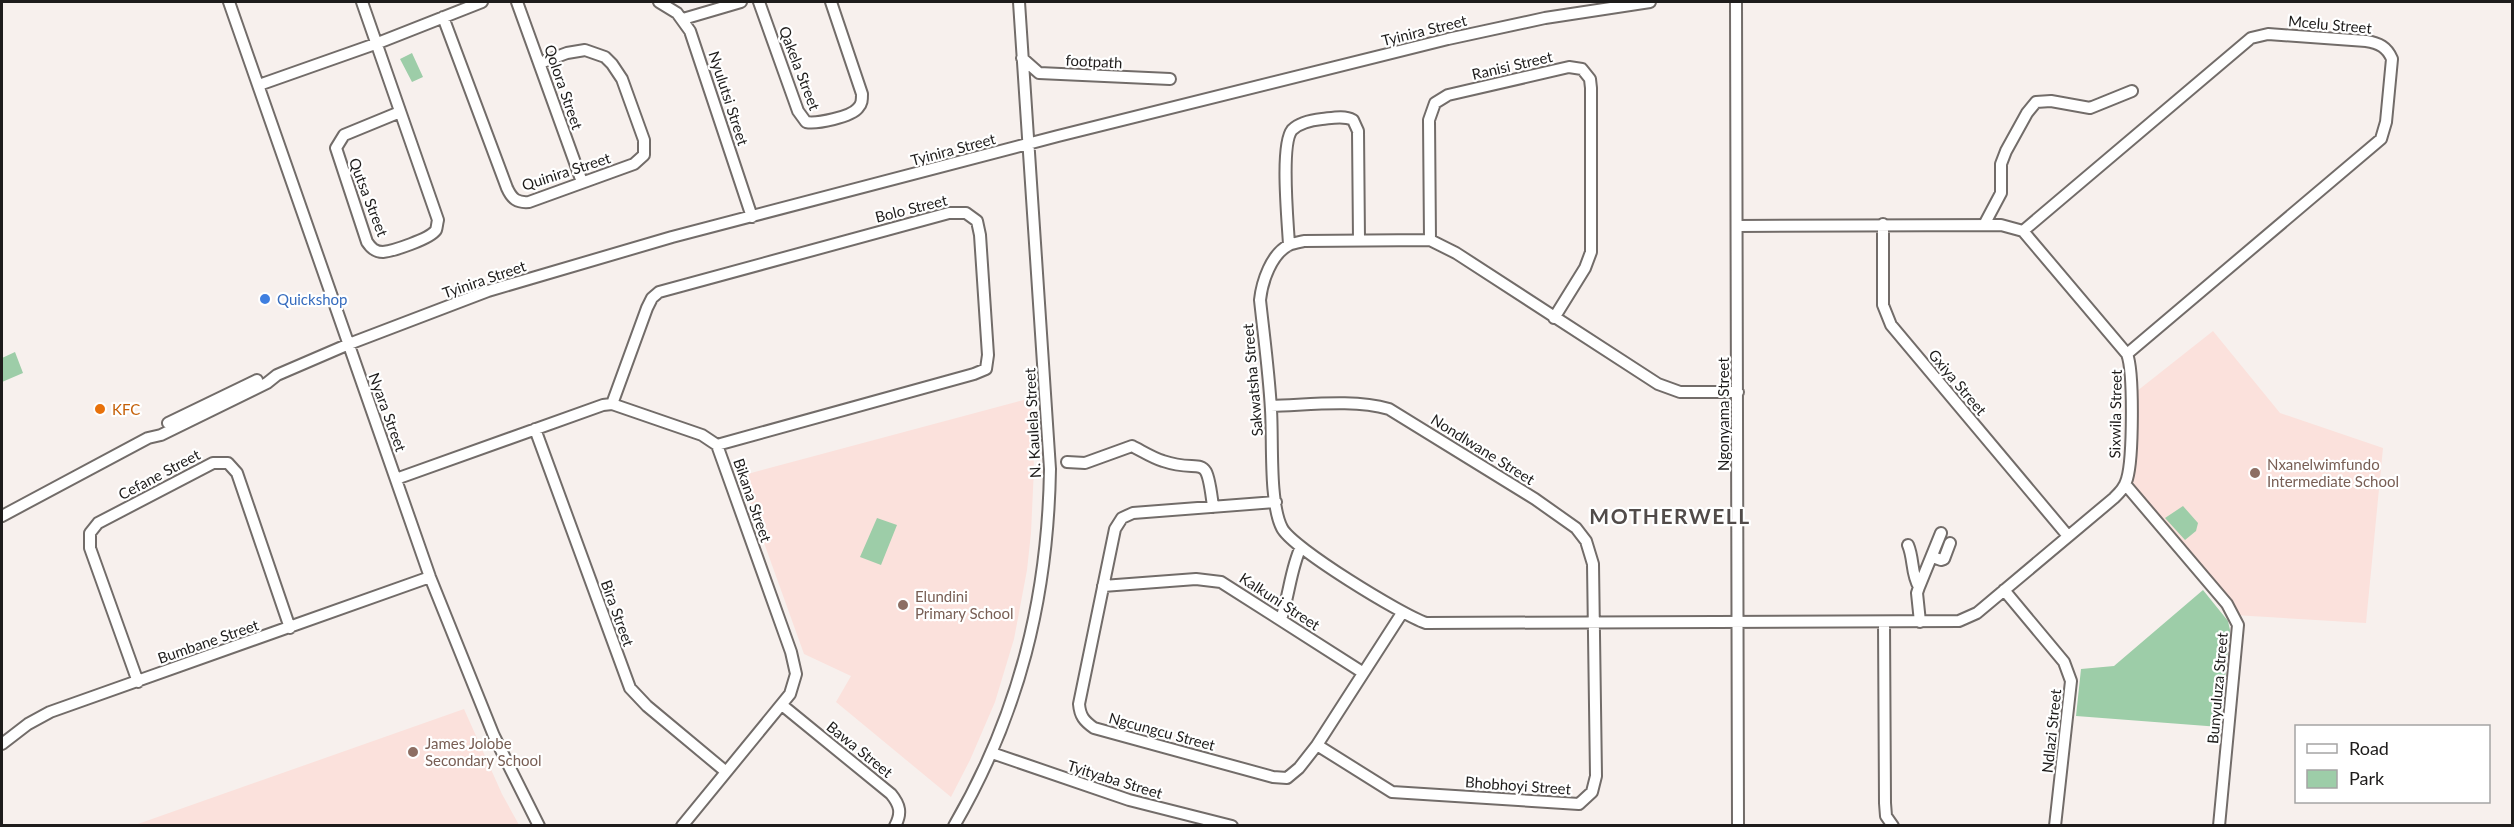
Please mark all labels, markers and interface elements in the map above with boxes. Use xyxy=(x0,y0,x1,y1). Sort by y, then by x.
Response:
street label: Tyinira Street xyxy=(1380,11,1469,49)
street label: Mcelu Street xyxy=(2287,11,2373,37)
street label: Qakela Street xyxy=(776,23,825,113)
street label: Qolora Street xyxy=(541,42,587,132)
street label: Ranisi Street xyxy=(1470,47,1555,83)
street label: Nyulutsi Street xyxy=(705,49,753,148)
street label: footpath xyxy=(1065,51,1123,71)
street label: Tyinira Street xyxy=(909,129,998,169)
street label: Quinira Street xyxy=(519,148,613,194)
street label: Qutsa Street xyxy=(346,155,392,240)
street label: Bolo Street xyxy=(873,190,949,226)
street label: Tyinira Street xyxy=(440,256,529,302)
place label: Quickshop xyxy=(277,290,347,308)
marker: Quickshop xyxy=(258,292,272,306)
street label: Sakwatsha Street xyxy=(1238,322,1266,437)
street label: Gxiya Street xyxy=(1925,345,1991,419)
street label: Ngonyama Street xyxy=(1714,357,1732,471)
street label: N. Kaulela Street xyxy=(1020,367,1044,479)
street label: Sixwila Street xyxy=(2105,369,2125,459)
street label: Nyara Street xyxy=(365,370,411,454)
place label: KFC xyxy=(112,400,140,418)
marker: KFC xyxy=(93,402,107,416)
street label: Nondlwane Street xyxy=(1428,410,1539,488)
street label: Cefane Street xyxy=(115,445,204,503)
place label: Nxanelwimfundo Intermediate School xyxy=(2267,455,2399,490)
street label: Bikana Street xyxy=(730,456,776,545)
marker: Nxanelwimfundo Intermediate School xyxy=(2248,466,2262,480)
district label: MOTHERWELL xyxy=(1589,503,1751,528)
street label: Kalkuni Street xyxy=(1236,568,1324,634)
street label: Bira Street xyxy=(598,577,639,649)
place label: Elundini Primary School xyxy=(915,587,1014,622)
marker: Elundini Primary School xyxy=(896,598,910,612)
street label: Bumbane Street xyxy=(155,615,261,667)
street label: Bunyuluza Street xyxy=(2203,631,2231,744)
street label: Ndlazi Street xyxy=(2038,688,2064,774)
street label: Ngcungcu Street xyxy=(1107,708,1218,754)
street label: Bawa Street xyxy=(823,717,897,781)
legend xyxy=(2295,725,2490,803)
place label: James Jolobe Secondary School xyxy=(425,734,542,769)
text: Road xyxy=(2349,737,2389,759)
marker: James Jolobe Secondary School xyxy=(406,745,420,759)
street label: Tyityaba Street xyxy=(1065,756,1165,802)
text: Park xyxy=(2349,767,2385,789)
street label: Bhobhoyi Street xyxy=(1464,772,1572,798)

